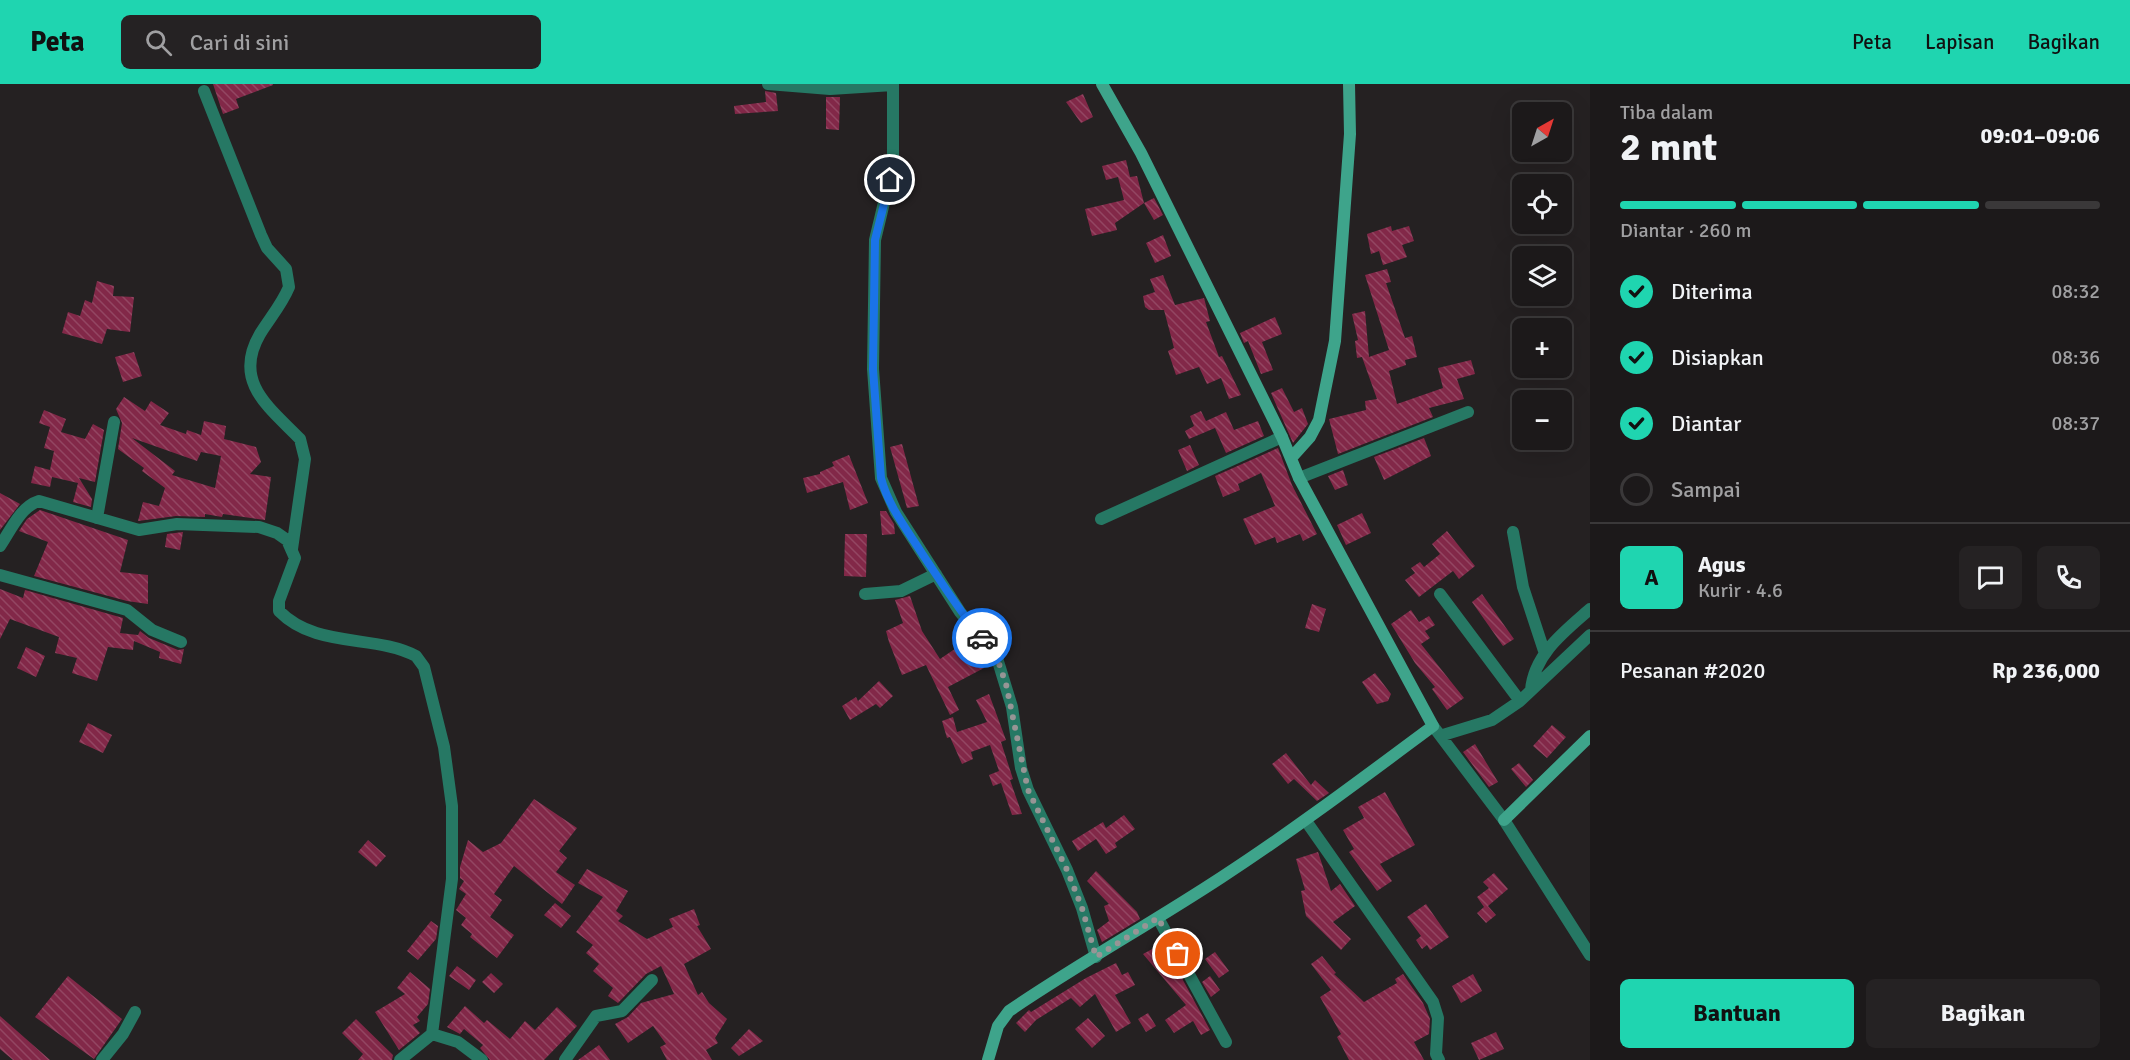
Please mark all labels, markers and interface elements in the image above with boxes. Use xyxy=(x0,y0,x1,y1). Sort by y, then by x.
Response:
search box xyxy=(121,15,541,69)
text: Peta xyxy=(30,25,85,59)
icon: search xyxy=(142,26,175,59)
text: Cari di sini xyxy=(190,29,289,56)
text: Peta xyxy=(1852,29,1892,55)
text: Lapisan xyxy=(1925,29,1994,55)
text: Bagikan xyxy=(2027,29,2100,55)
text: Tiba dalam xyxy=(1620,100,1713,125)
north arrow xyxy=(1512,102,1572,162)
map controls xyxy=(1512,102,1572,450)
text: 09:01–09:06 xyxy=(1981,122,2100,149)
text: 2 mnt xyxy=(1620,123,1717,171)
pin xyxy=(864,154,915,205)
icon: home xyxy=(873,163,906,196)
button: locate xyxy=(1512,174,1572,234)
text: Diantar · 260 m xyxy=(1620,218,1752,243)
button: layers xyxy=(1512,246,1572,306)
icon: check xyxy=(1620,275,1653,308)
text: Diterima xyxy=(1671,278,1753,305)
text: 08:32 xyxy=(2051,279,2100,304)
button: + xyxy=(1512,318,1572,378)
icon: check xyxy=(1620,341,1653,374)
text: Disiapkan xyxy=(1671,344,1764,371)
text: 08:36 xyxy=(2051,345,2100,370)
button: − xyxy=(1512,390,1572,450)
icon: check xyxy=(1620,407,1653,440)
text: Diantar xyxy=(1671,410,1741,437)
text: 08:37 xyxy=(2051,411,2100,436)
text: Sampai xyxy=(1671,476,1741,503)
button: chat xyxy=(1959,546,2022,609)
button: phone xyxy=(2037,546,2100,609)
text: Agus xyxy=(1698,551,1745,578)
text: A xyxy=(1644,564,1659,591)
text: Kurir · 4.6 xyxy=(1698,578,1783,603)
courier xyxy=(952,608,1012,668)
icon: car xyxy=(966,622,999,655)
text: Pesanan #2020 xyxy=(1620,657,1765,684)
text: Rp 236,000 xyxy=(1992,657,2100,684)
pin xyxy=(1152,928,1203,979)
icon: bag xyxy=(1161,937,1194,970)
button: Bantuan xyxy=(1620,979,1854,1048)
button: Bagikan xyxy=(1866,979,2100,1048)

